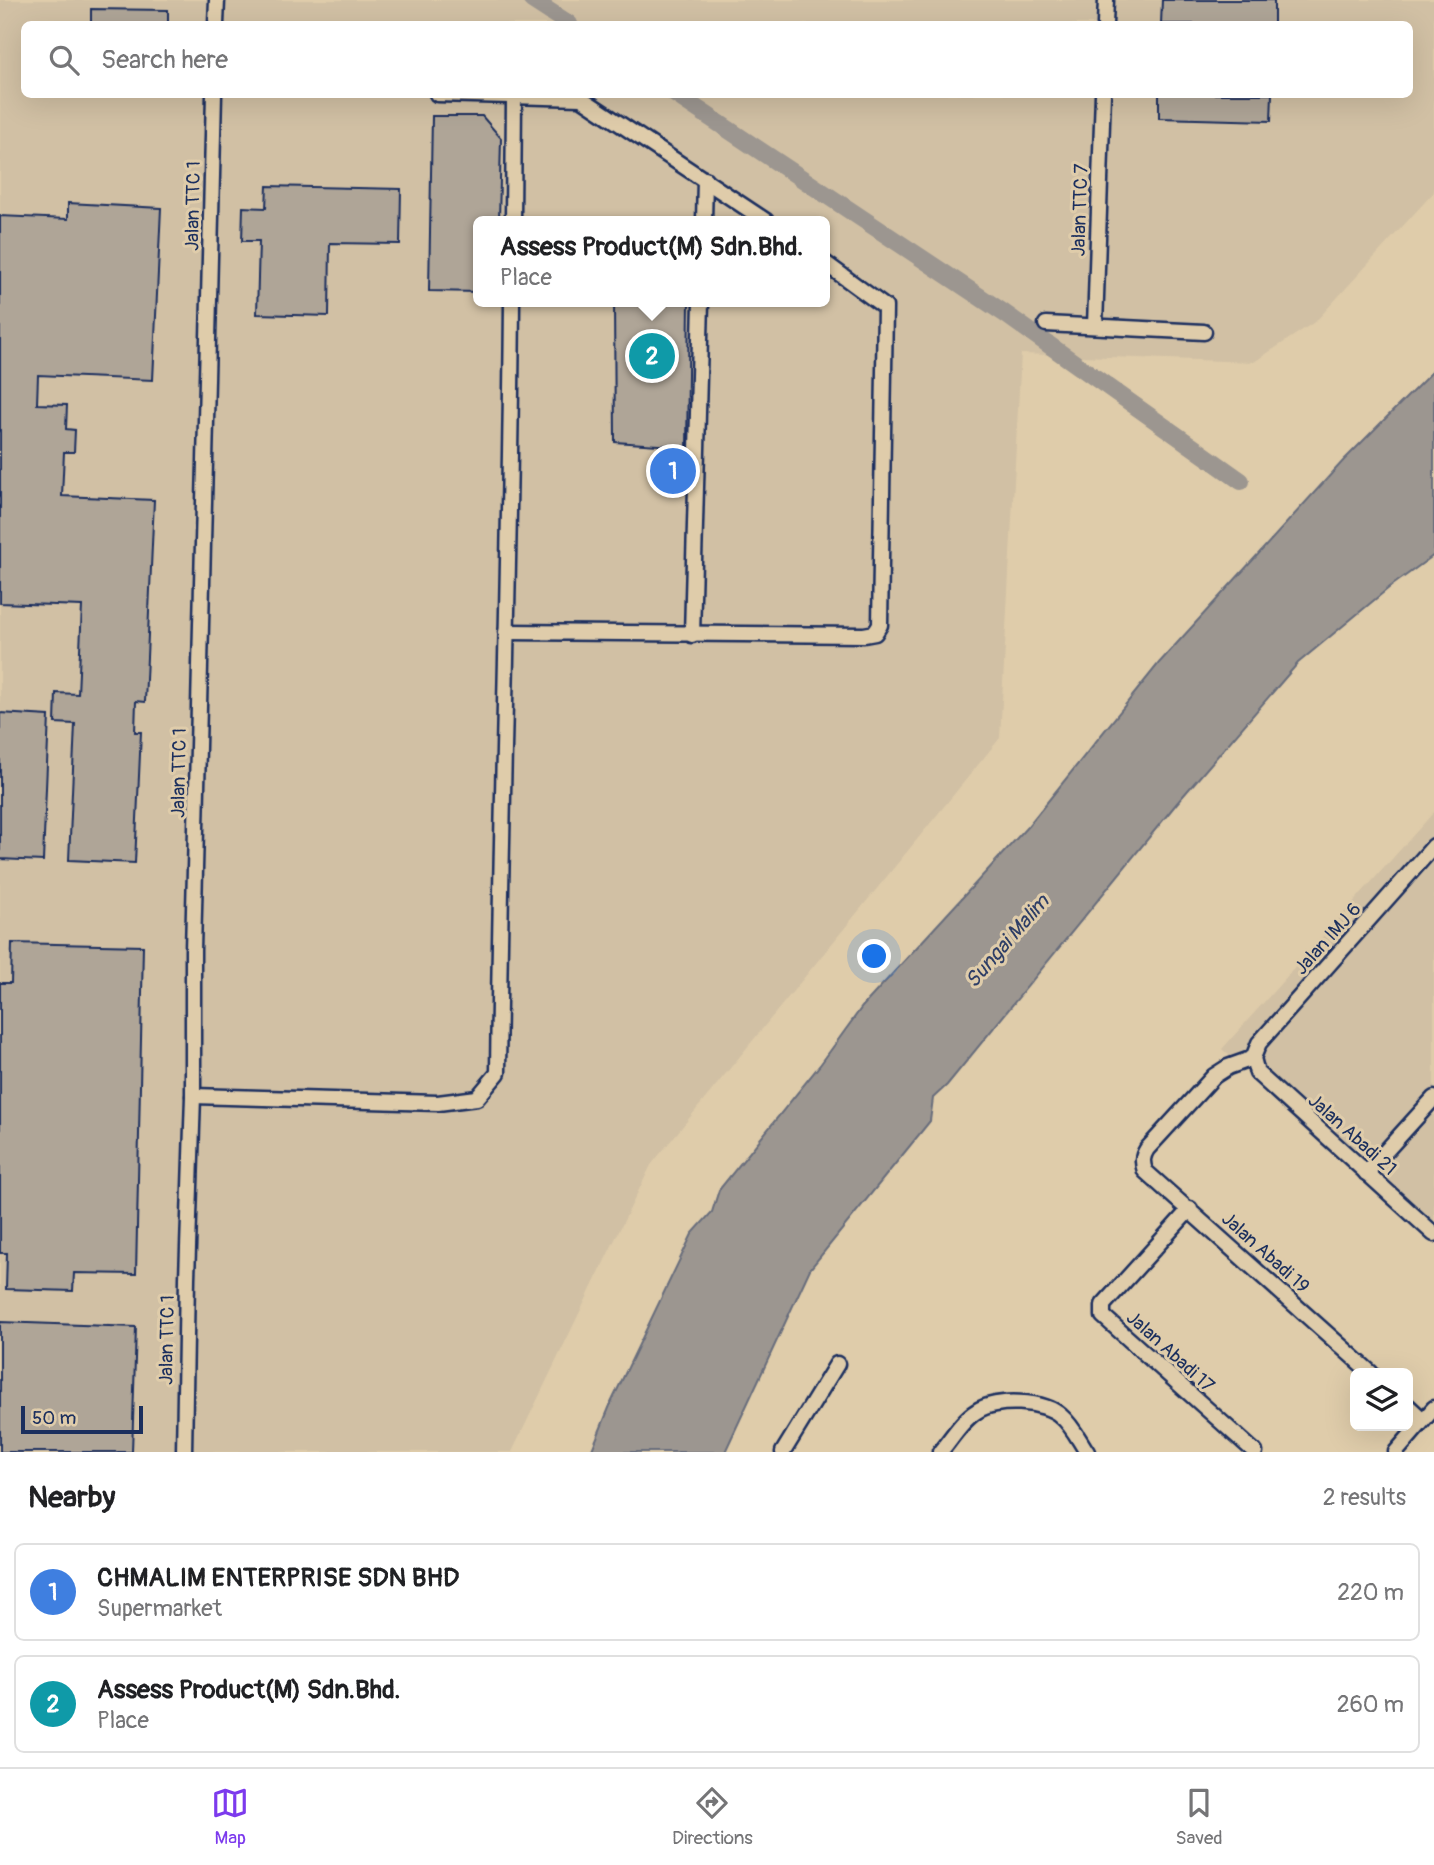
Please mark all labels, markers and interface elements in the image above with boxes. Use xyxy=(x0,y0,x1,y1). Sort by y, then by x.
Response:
search box xyxy=(21,21,1413,98)
icon: search xyxy=(45,41,83,79)
text: Search here xyxy=(101,44,228,76)
street label: Jalan TTC 1 xyxy=(180,161,206,251)
street label: Jalan TTC 7 xyxy=(1066,163,1094,257)
popup xyxy=(473,216,830,307)
text: Assess Product(M) Sdn.Bhd. xyxy=(500,231,803,263)
text: Place xyxy=(500,263,552,292)
pin: 2 xyxy=(629,330,675,382)
pin: 1 xyxy=(650,445,696,497)
street label: Jalan TTC 1 xyxy=(166,728,192,818)
water label: Sungai Malim xyxy=(959,888,1056,994)
street label: Jalan IMJ 6 xyxy=(1289,898,1366,980)
your location xyxy=(857,939,891,973)
street label: Jalan Abadi 21 xyxy=(1303,1089,1402,1181)
street label: Jalan Abadi 19 xyxy=(1216,1207,1314,1299)
street label: Jalan TTC 1 xyxy=(154,1295,180,1385)
street label: Jalan Abadi 17 xyxy=(1121,1306,1219,1398)
map controls xyxy=(1350,1368,1413,1431)
button: layers xyxy=(1350,1368,1413,1431)
scale bar xyxy=(21,1403,144,1435)
text: 50 m xyxy=(32,1406,76,1430)
text: Nearby xyxy=(28,1479,115,1516)
text: 2 results xyxy=(1323,1483,1406,1512)
text: CHMALIM ENTERPRISE SDN BHD xyxy=(97,1562,459,1594)
text: 1 xyxy=(49,1578,58,1607)
text: 220 m xyxy=(1337,1578,1404,1607)
text: Supermarket xyxy=(97,1594,222,1623)
text: Assess Product(M) Sdn.Bhd. xyxy=(97,1674,400,1706)
text: 2 xyxy=(47,1690,59,1719)
text: 260 m xyxy=(1337,1690,1404,1719)
text: Place xyxy=(97,1706,149,1735)
tab: Map xyxy=(211,1784,249,1850)
tab: Directions xyxy=(672,1784,753,1850)
tab: Saved xyxy=(1175,1784,1223,1850)

